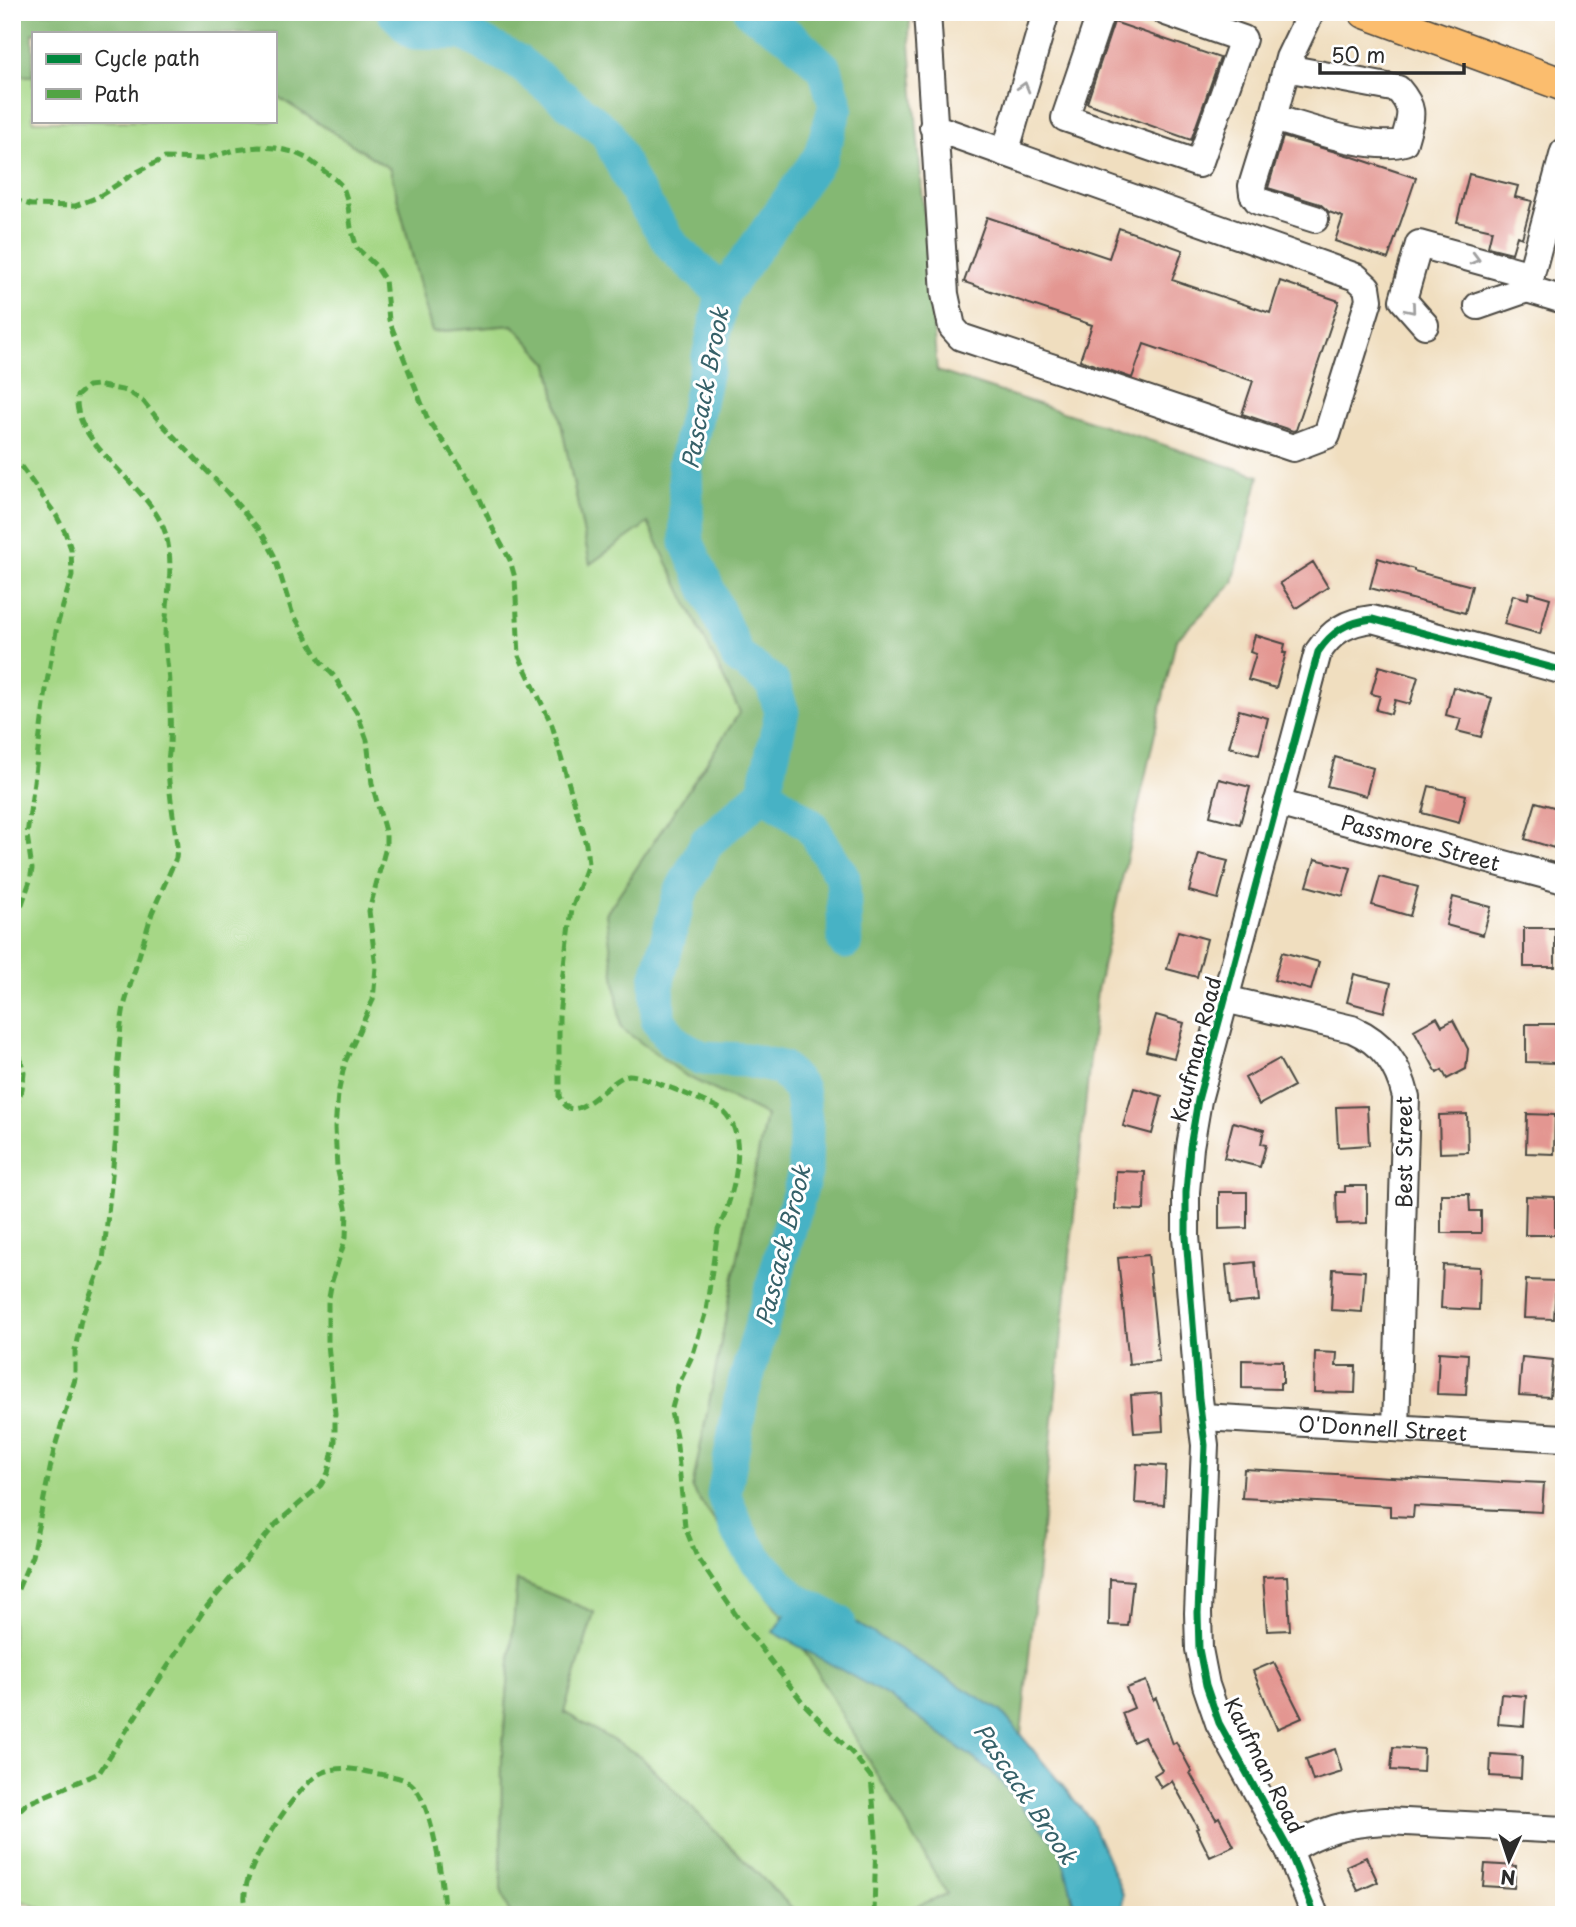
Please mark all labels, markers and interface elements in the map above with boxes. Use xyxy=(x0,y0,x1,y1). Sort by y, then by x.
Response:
legend xyxy=(32,32,276,122)
scale bar xyxy=(1320,32,1464,76)
text: 50 m xyxy=(1331,38,1385,70)
text: Cycle path xyxy=(94,41,200,73)
text: Path xyxy=(94,77,139,109)
one-way arrow xyxy=(1016,81,1030,93)
one-way arrow xyxy=(1469,251,1481,266)
one-way arrow xyxy=(1403,301,1415,314)
water label: Pascack Brook xyxy=(671,304,737,472)
street label: Passmore Street xyxy=(1338,805,1504,878)
street label: Kaufman Road xyxy=(1161,973,1229,1125)
street label: Best Street xyxy=(1387,1096,1419,1208)
water label: Pascack Brook xyxy=(745,1161,819,1329)
street label: O'Donnell Street xyxy=(1297,1407,1468,1448)
street label: Kaufman Road xyxy=(1217,1691,1313,1839)
water label: Pascack Brook xyxy=(966,1715,1087,1871)
north arrow xyxy=(1474,1826,1544,1896)
text: N xyxy=(1500,1864,1516,1892)

